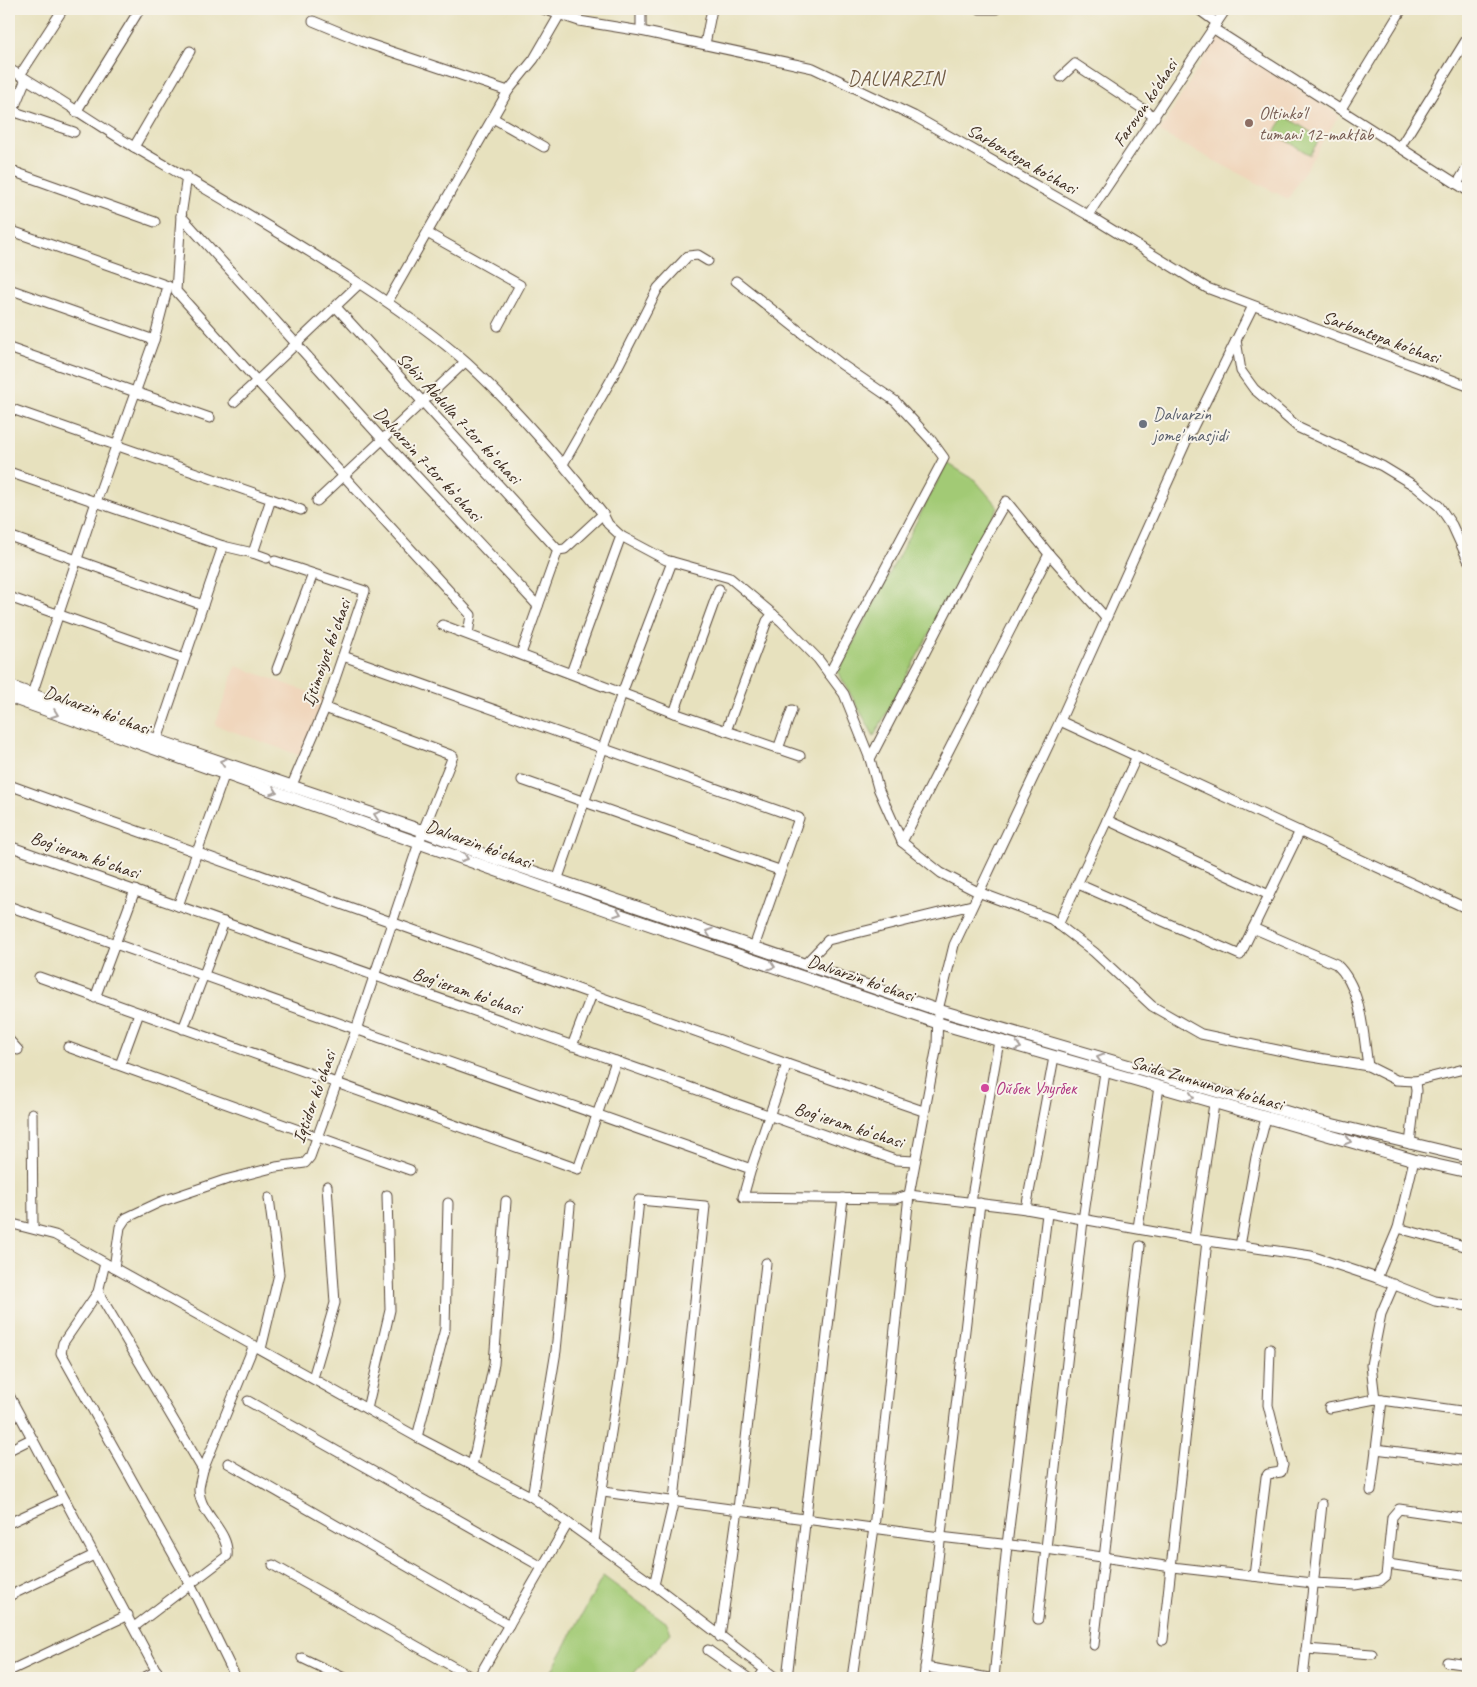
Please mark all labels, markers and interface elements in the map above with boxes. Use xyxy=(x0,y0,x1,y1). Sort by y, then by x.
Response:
street label: Farovon ko'chasi xyxy=(1108,53,1184,151)
district label: DALVARZIN xyxy=(848,66,946,91)
place label: Oltinko'l tumani 12-maktab xyxy=(1259,102,1374,145)
marker: Oltinko'l tumani 12-maktab xyxy=(1243,117,1255,129)
street label: Sarbontepa ko'chasi xyxy=(963,119,1083,201)
street label: Sarbontepa ko'chasi xyxy=(1319,306,1445,369)
street label: Sobir Abdulla 7-tor koʻchasi xyxy=(392,348,527,490)
street label: Dalvarzin 7-tor koʻchasi xyxy=(369,402,488,528)
place label: Dalvarzin jome' masjidi xyxy=(1151,403,1231,446)
marker: Dalvarzin jome' masjidi xyxy=(1137,418,1149,430)
street label: Ijtimoiyot koʻchasi xyxy=(296,594,356,709)
street label: Dalvarzin koʻchasi xyxy=(41,681,156,740)
one-way arrow xyxy=(50,708,58,718)
one-way arrow xyxy=(219,758,228,768)
one-way arrow xyxy=(269,785,278,795)
one-way arrow xyxy=(373,811,381,821)
street label: Dalvarzin koʻchasi xyxy=(423,815,538,874)
street label: Bogʻieram koʻchasi xyxy=(28,826,145,885)
one-way arrow xyxy=(460,852,469,862)
one-way arrow xyxy=(613,907,622,917)
one-way arrow xyxy=(706,928,714,938)
street label: Dalvarzin koʻchasi xyxy=(805,949,920,1007)
one-way arrow xyxy=(767,960,775,970)
street label: Bogʻieram koʻchasi xyxy=(410,962,527,1021)
one-way arrow xyxy=(1014,1041,1023,1052)
street label: Iqtidor koʻchasi xyxy=(287,1046,342,1146)
street label: Saida Zunnunova ko'chasi xyxy=(1128,1051,1288,1116)
one-way arrow xyxy=(1096,1054,1105,1064)
place label: Ойбек Улугбек xyxy=(995,1077,1078,1099)
marker: Ойбек Улугбек xyxy=(979,1082,991,1094)
one-way arrow xyxy=(1187,1091,1195,1101)
street label: Bogʻieram koʻchasi xyxy=(792,1097,909,1154)
one-way arrow xyxy=(1343,1136,1351,1146)

